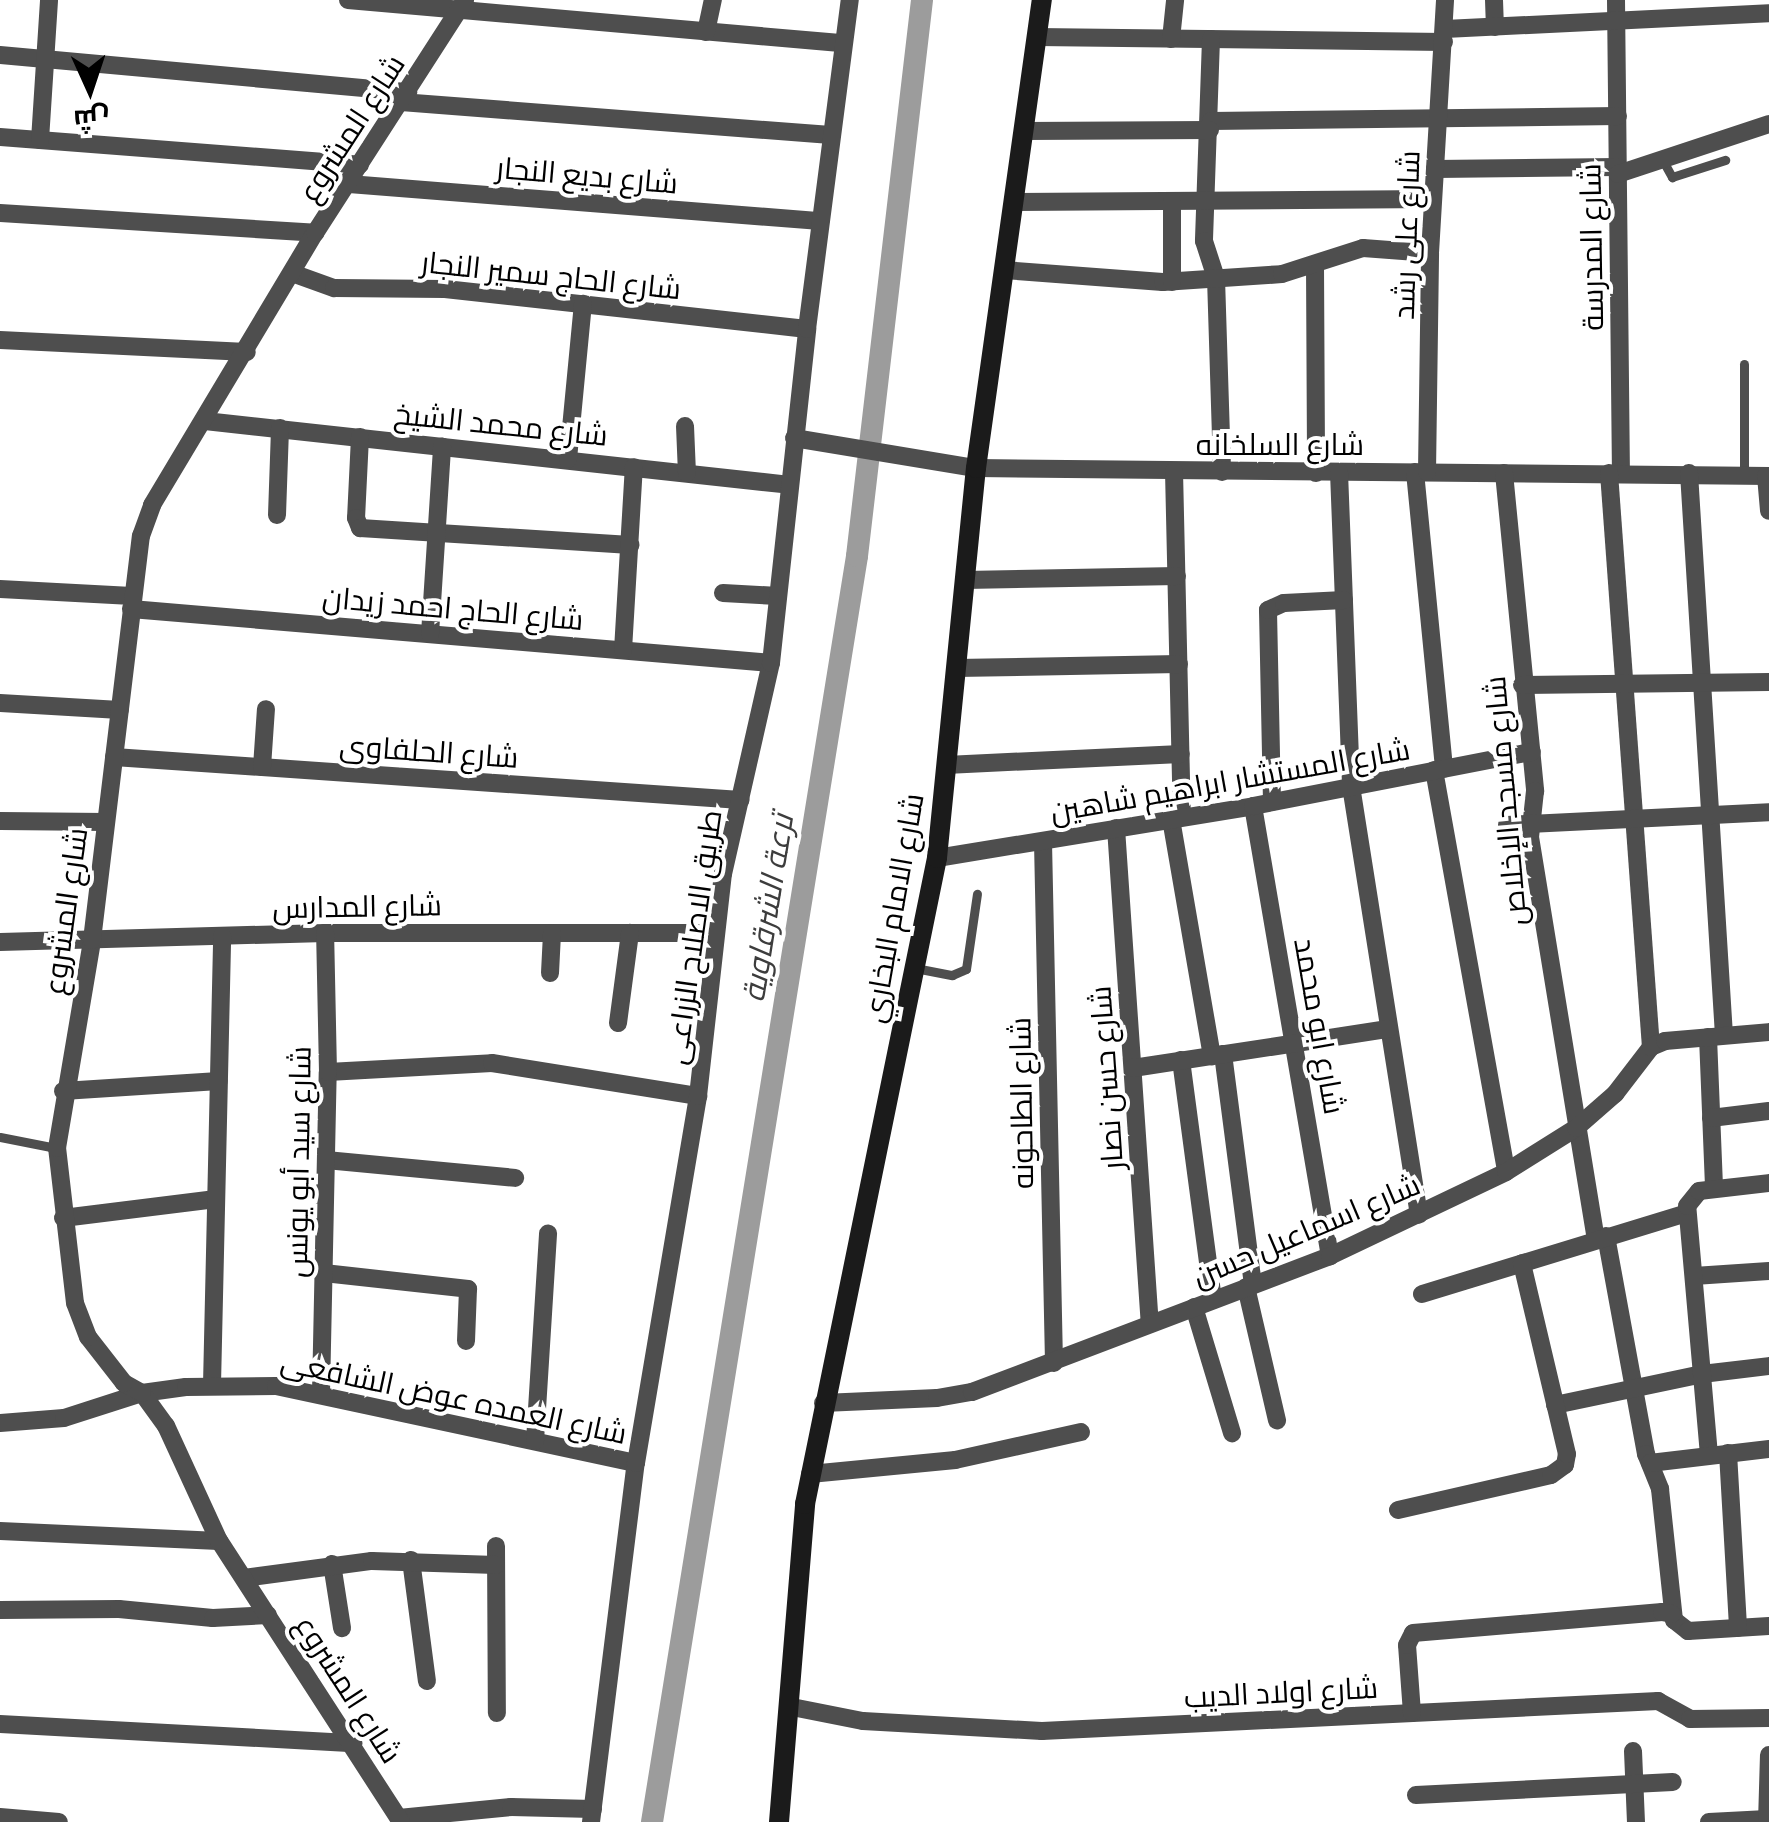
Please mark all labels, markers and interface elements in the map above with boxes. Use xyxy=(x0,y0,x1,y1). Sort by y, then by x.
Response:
north arrow xyxy=(40,40,140,140)
street label: شارع المشروع xyxy=(290,48,412,208)
text: ش xyxy=(73,98,111,143)
street label: شارع بديع النجار xyxy=(495,149,679,201)
street label: شارع على رشد xyxy=(1385,150,1427,320)
street label: شارع المدرسة xyxy=(1572,163,1610,331)
street label: شارع الحاج سمير النجار xyxy=(419,243,683,307)
street label: شارع محمد الشيخ xyxy=(392,395,610,453)
street label: شارع السلخانه xyxy=(1196,426,1364,462)
street label: شارع الحاج احمد زيدان xyxy=(321,579,585,637)
street label: شارع مسجد الإخلاص xyxy=(1476,675,1534,927)
street label: شارع الحلفاوى xyxy=(338,727,520,775)
street label: شارع المستشار ابراهيم شاهين xyxy=(1047,731,1413,829)
street label: شارع الامام البخاري xyxy=(855,790,931,1026)
street label: طريق الاصلاح الزراعى xyxy=(657,807,729,1067)
water label: ترعة الشرقاوية xyxy=(733,811,801,1005)
street label: شارع المشروع xyxy=(35,825,95,997)
street label: شارع المدارس xyxy=(272,887,442,925)
street label: شارع ابو محمد xyxy=(1287,935,1353,1117)
street label: شارع حسن نصار xyxy=(1082,985,1130,1171)
street label: شارع الطاحونه xyxy=(1002,1017,1040,1189)
street label: شارع سيد أبو يونس xyxy=(278,1046,318,1278)
street label: شارع اسماعيل حسن xyxy=(1187,1166,1425,1294)
street label: شارع العمده عوض الشافعى xyxy=(278,1343,630,1451)
street label: شارع المشروع xyxy=(288,1609,410,1769)
street label: شارع اولاد الديب xyxy=(1183,1669,1379,1715)

